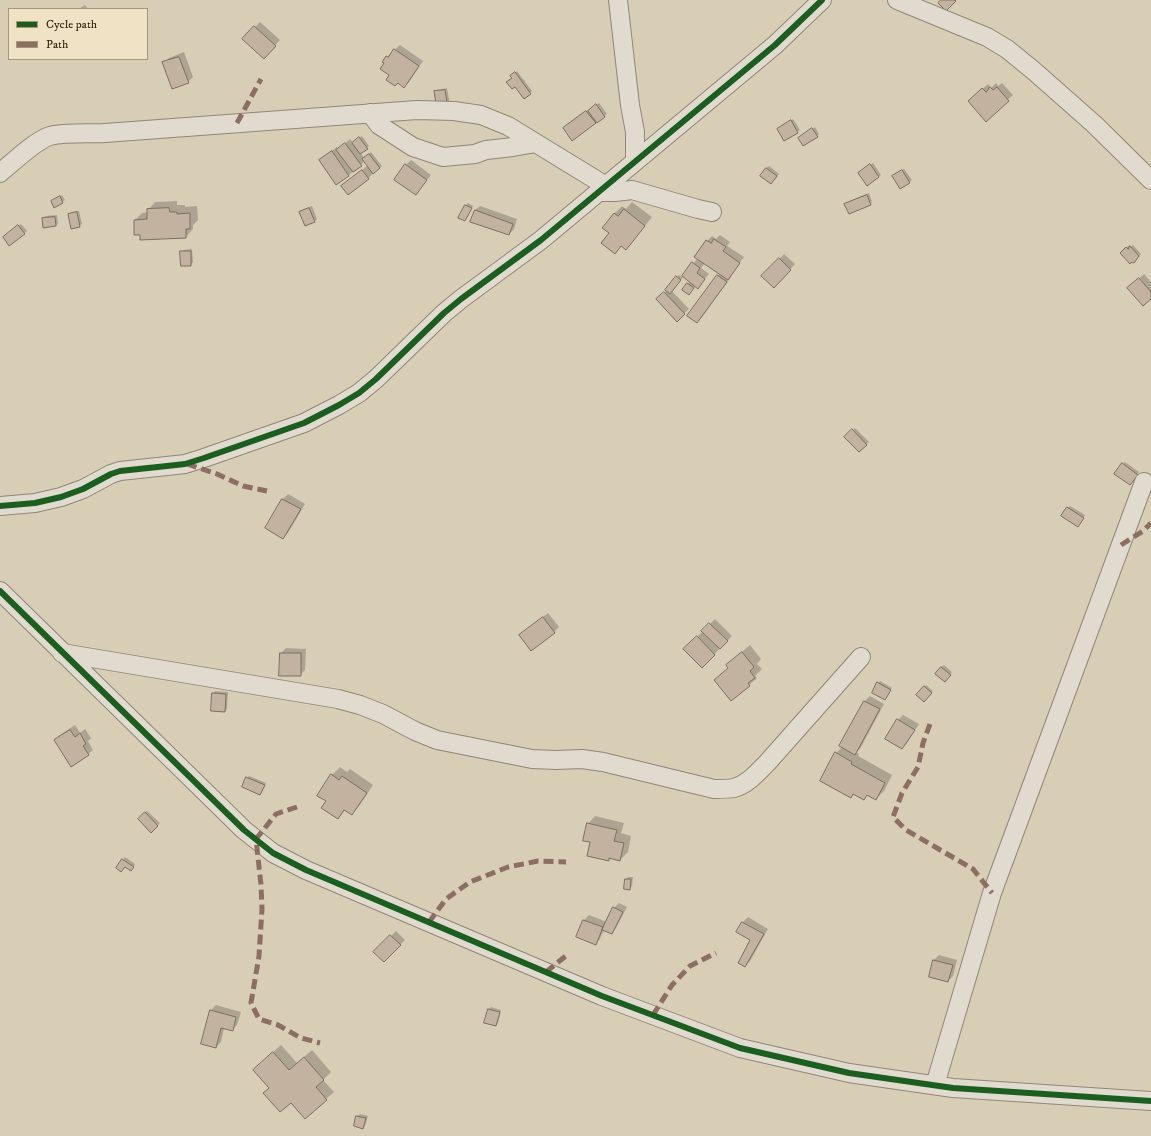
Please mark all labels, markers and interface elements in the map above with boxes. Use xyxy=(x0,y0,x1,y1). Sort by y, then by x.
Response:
legend xyxy=(8,8,148,60)
text: Cycle path xyxy=(46,17,97,32)
text: Path xyxy=(46,37,68,52)

